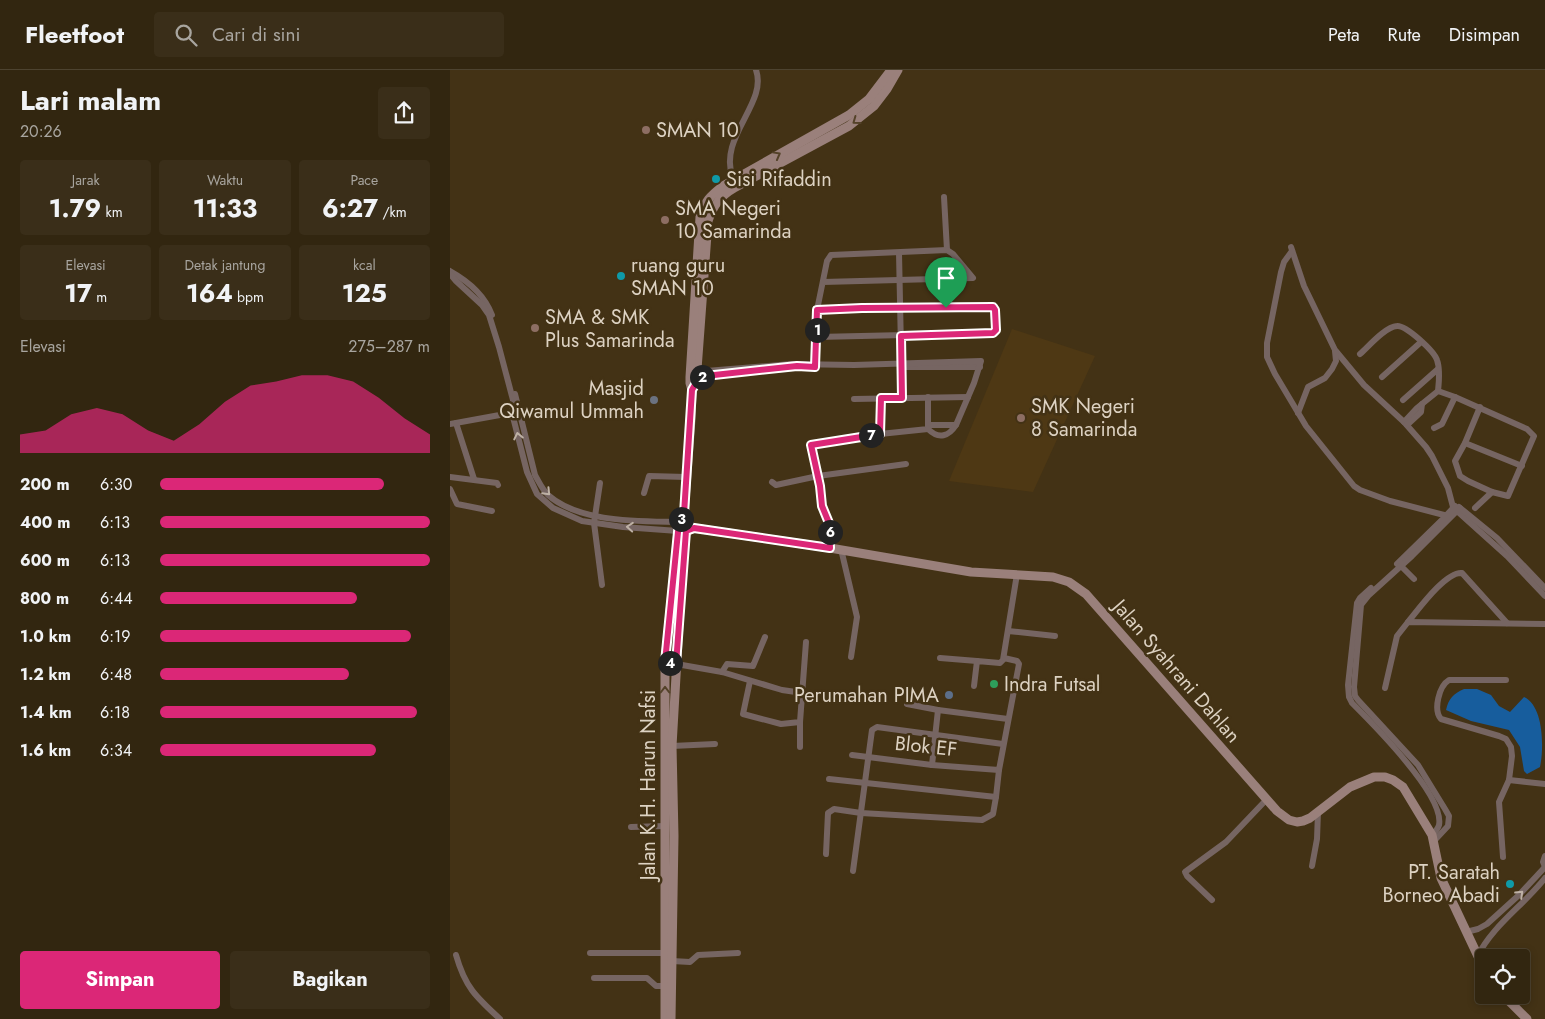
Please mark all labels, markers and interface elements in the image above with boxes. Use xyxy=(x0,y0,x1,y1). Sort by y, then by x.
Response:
search box xyxy=(154,12,504,57)
text: Fleetfoot xyxy=(25,17,124,52)
icon: search xyxy=(172,21,200,49)
text: Cari di sini xyxy=(212,21,300,48)
text: Peta xyxy=(1328,22,1360,48)
text: Rute xyxy=(1388,22,1421,48)
text: Disimpan xyxy=(1449,22,1520,48)
text: Lari malam xyxy=(20,80,161,121)
button: share xyxy=(378,87,430,139)
one-way arrow xyxy=(853,115,862,123)
place label: SMAN 10 xyxy=(656,116,739,145)
text: 20:26 xyxy=(20,120,62,143)
marker: SMAN 10 xyxy=(640,124,652,136)
one-way arrow xyxy=(772,151,781,161)
place label: Sisi Rifaddin xyxy=(726,165,832,194)
text: Jarak xyxy=(72,170,100,190)
text: Waktu xyxy=(207,170,243,190)
text: Pace xyxy=(350,170,378,190)
marker: Sisi Rifaddin xyxy=(710,173,722,185)
text: 1.79 xyxy=(49,190,101,226)
text: 11:33 xyxy=(193,190,257,226)
text: 6:27 xyxy=(322,190,378,226)
place label: SMA Negeri 10 Samarinda xyxy=(675,194,791,246)
text: km xyxy=(101,202,123,222)
text: /km xyxy=(378,202,407,222)
marker: SMA Negeri 10 Samarinda xyxy=(659,214,671,226)
place label: ruang guru SMAN 10 xyxy=(631,251,725,303)
text: Elevasi xyxy=(66,255,106,275)
text: Detak jantung xyxy=(185,255,265,275)
text: kcal xyxy=(353,255,376,275)
pin xyxy=(925,257,967,308)
icon: arrive xyxy=(932,264,960,292)
marker: ruang guru SMAN 10 xyxy=(615,270,627,282)
text: 17 xyxy=(64,275,92,311)
text: 164 xyxy=(186,275,233,311)
text: 125 xyxy=(342,275,387,311)
text: m xyxy=(92,287,107,307)
text: bpm xyxy=(233,287,264,307)
place label: SMA & SMK Plus Samarinda xyxy=(545,303,675,355)
pin: 1 xyxy=(804,318,830,342)
text: 1 xyxy=(814,320,821,340)
marker: SMA & SMK Plus Samarinda xyxy=(529,322,541,334)
text: Elevasi xyxy=(20,335,66,358)
text: 275–287 m xyxy=(348,335,430,358)
pin: 2 xyxy=(690,364,714,390)
text: 2 xyxy=(698,367,707,387)
place label: Masjid Qiwamul Ummah xyxy=(499,374,644,426)
place label: SMK Negeri 8 Samarinda xyxy=(1031,392,1137,444)
marker: Masjid Qiwamul Ummah xyxy=(648,394,660,406)
marker: SMK Negeri 8 Samarinda xyxy=(1015,412,1027,424)
pin: 7 xyxy=(858,422,884,448)
text: 7 xyxy=(867,425,876,445)
one-way arrow xyxy=(513,432,524,441)
text: 200 m xyxy=(20,473,70,496)
text: 6:30 xyxy=(100,473,132,496)
one-way arrow xyxy=(541,486,550,495)
pin: 3 xyxy=(668,506,694,532)
text: 3 xyxy=(677,509,686,529)
text: 400 m xyxy=(20,511,70,534)
text: 6:13 xyxy=(100,511,130,534)
pin: 6 xyxy=(818,520,842,544)
one-way arrow xyxy=(625,522,633,533)
text: 6 xyxy=(826,522,835,542)
text: 600 m xyxy=(20,549,70,572)
text: 6:13 xyxy=(100,549,130,572)
text: 800 m xyxy=(20,587,69,610)
text: 6:44 xyxy=(100,587,133,610)
street label: Jalan Syahrani Dahlan xyxy=(1104,591,1247,749)
text: 1.0 km xyxy=(20,625,71,648)
text: 6:19 xyxy=(100,625,130,648)
pin: 4 xyxy=(658,650,682,676)
text: 4 xyxy=(666,653,675,673)
text: 1.2 km xyxy=(20,663,71,686)
text: 6:48 xyxy=(100,663,132,686)
place label: Indra Futsal xyxy=(1004,670,1100,699)
marker: Indra Futsal xyxy=(988,678,1000,690)
place label: Perumahan PIMA xyxy=(794,681,940,710)
one-way arrow xyxy=(660,686,670,694)
marker: Perumahan PIMA xyxy=(943,689,955,701)
street label: Jalan K.H. Harun Nafsi xyxy=(634,690,663,883)
text: 1.4 km xyxy=(20,701,72,724)
text: 6:18 xyxy=(100,701,130,724)
street label: Blok EF xyxy=(893,729,959,764)
text: 1.6 km xyxy=(20,739,71,762)
text: 6:34 xyxy=(100,739,132,762)
place label: PT. Saratah Borneo Abadi xyxy=(1383,858,1500,910)
marker: PT. Saratah Borneo Abadi xyxy=(1504,878,1516,890)
one-way arrow xyxy=(1514,891,1523,900)
map controls xyxy=(1475,949,1530,1004)
button: locate xyxy=(1475,949,1530,1004)
button: Simpan xyxy=(20,951,220,1009)
button: Bagikan xyxy=(230,951,430,1009)

